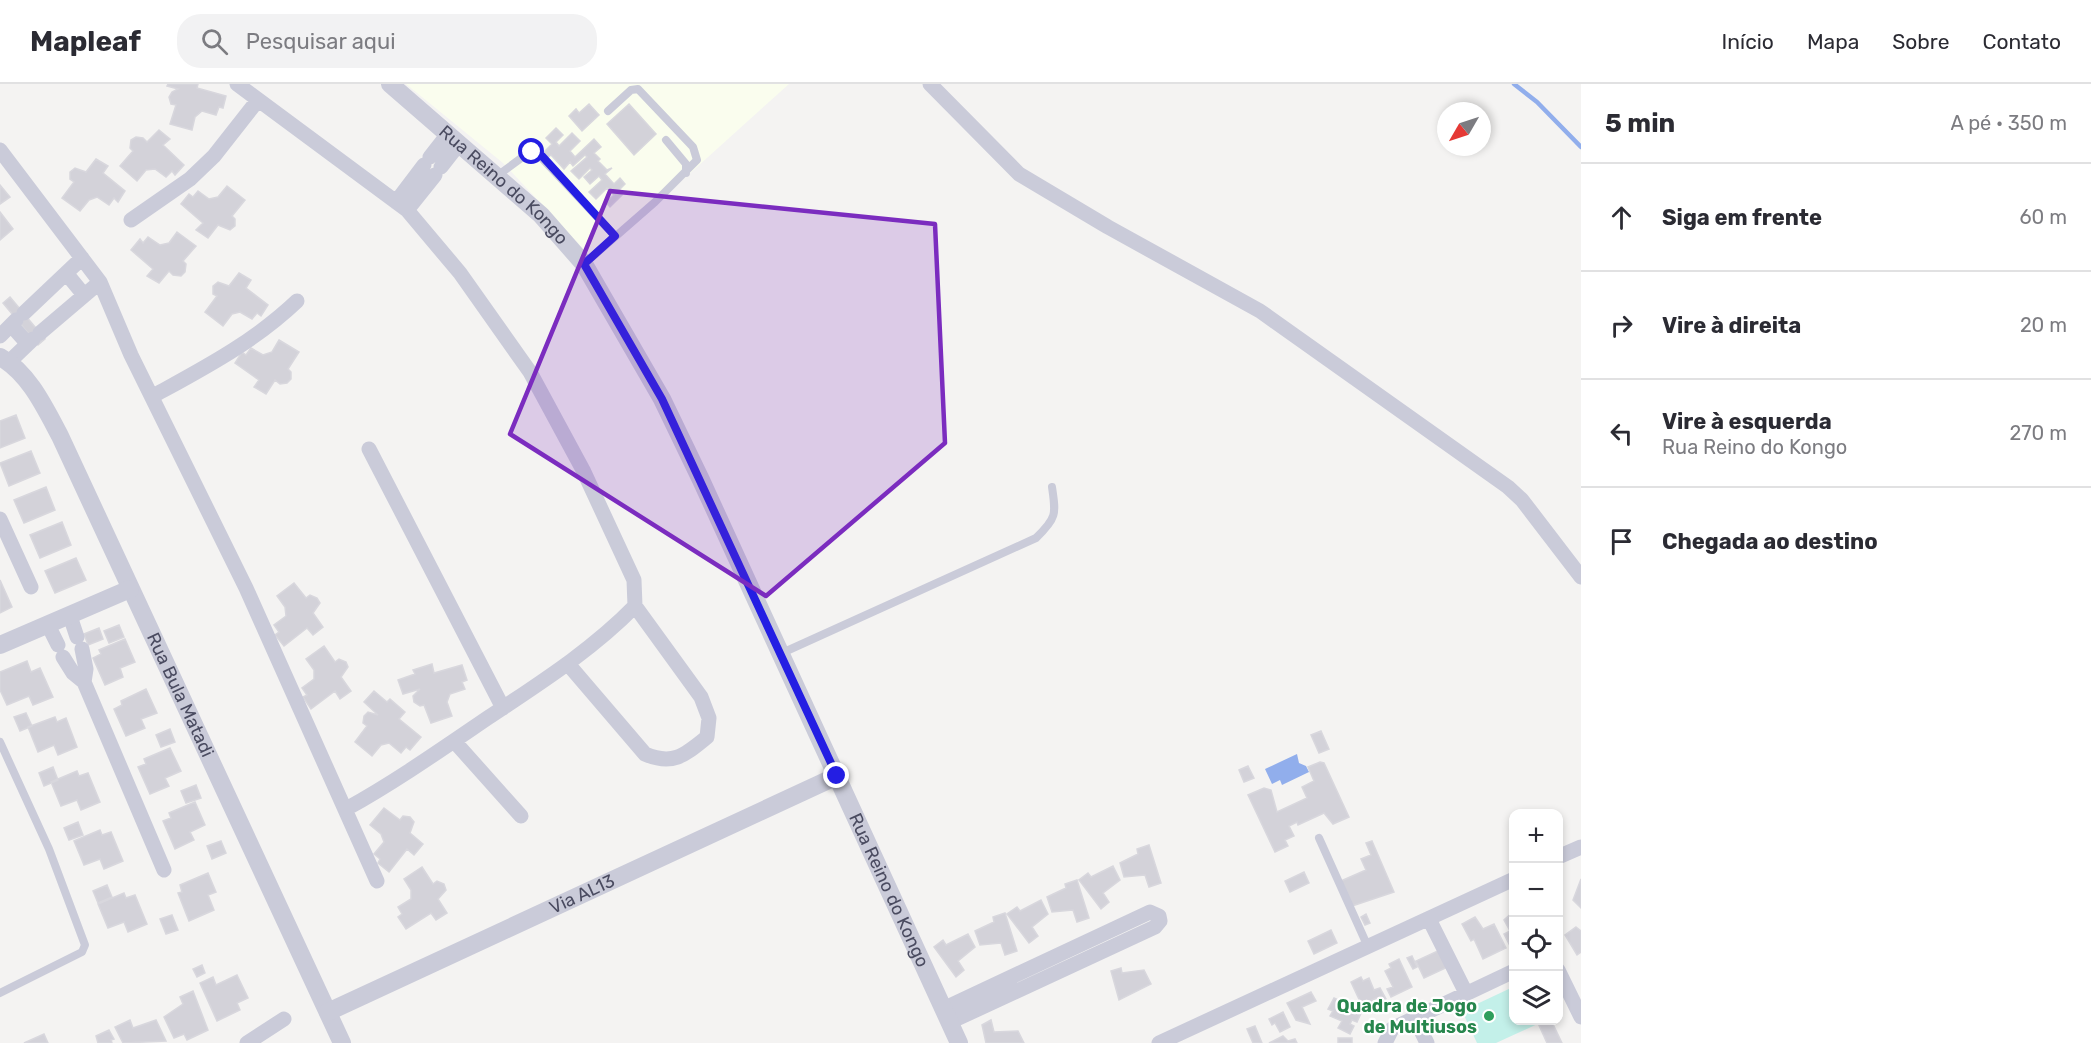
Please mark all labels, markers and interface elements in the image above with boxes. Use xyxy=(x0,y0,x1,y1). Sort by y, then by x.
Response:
search box xyxy=(177,14,597,68)
text: Mapleaf xyxy=(30,25,141,58)
icon: search xyxy=(198,25,231,58)
text: Pesquisar aqui xyxy=(246,28,395,55)
text: Início xyxy=(1722,29,1774,54)
text: Mapa xyxy=(1807,29,1859,54)
text: Sobre xyxy=(1892,29,1949,54)
text: Contato xyxy=(1982,29,2061,54)
north arrow xyxy=(1437,102,1491,156)
text: 5 min xyxy=(1605,108,1675,139)
text: A pé · 350 m xyxy=(1950,111,2067,135)
street label: Rua Reino do Kongo xyxy=(435,121,573,249)
route start xyxy=(518,138,544,164)
icon: ahead xyxy=(1605,201,1638,234)
text: Siga em frente xyxy=(1662,204,1822,231)
text: 60 m xyxy=(2020,205,2067,229)
icon: right xyxy=(1605,309,1638,342)
text: Vire à direita xyxy=(1662,312,1801,339)
text: 20 m xyxy=(2020,313,2067,337)
text: Vire à esquerda xyxy=(1662,408,1832,435)
icon: left xyxy=(1605,417,1638,450)
text: 270 m xyxy=(2010,421,2067,445)
text: Rua Reino do Kongo xyxy=(1662,435,1847,459)
icon: arrive xyxy=(1605,525,1638,558)
text: Chegada ao destino xyxy=(1662,528,1878,555)
street label: Rua Bula Matadi xyxy=(142,629,219,761)
route end xyxy=(823,762,849,788)
map controls xyxy=(1509,809,1563,1025)
button: + xyxy=(1509,809,1563,863)
street label: Rua Reino do Kongo xyxy=(844,810,934,971)
button: − xyxy=(1509,863,1563,917)
street label: Via AL13 xyxy=(546,870,618,919)
button: locate xyxy=(1509,917,1563,971)
button: layers xyxy=(1509,971,1563,1025)
place label: Quadra de Jogo de Multiusos xyxy=(1337,995,1477,1038)
marker: Quadra de Jogo de Multiusos xyxy=(1482,1009,1496,1023)

